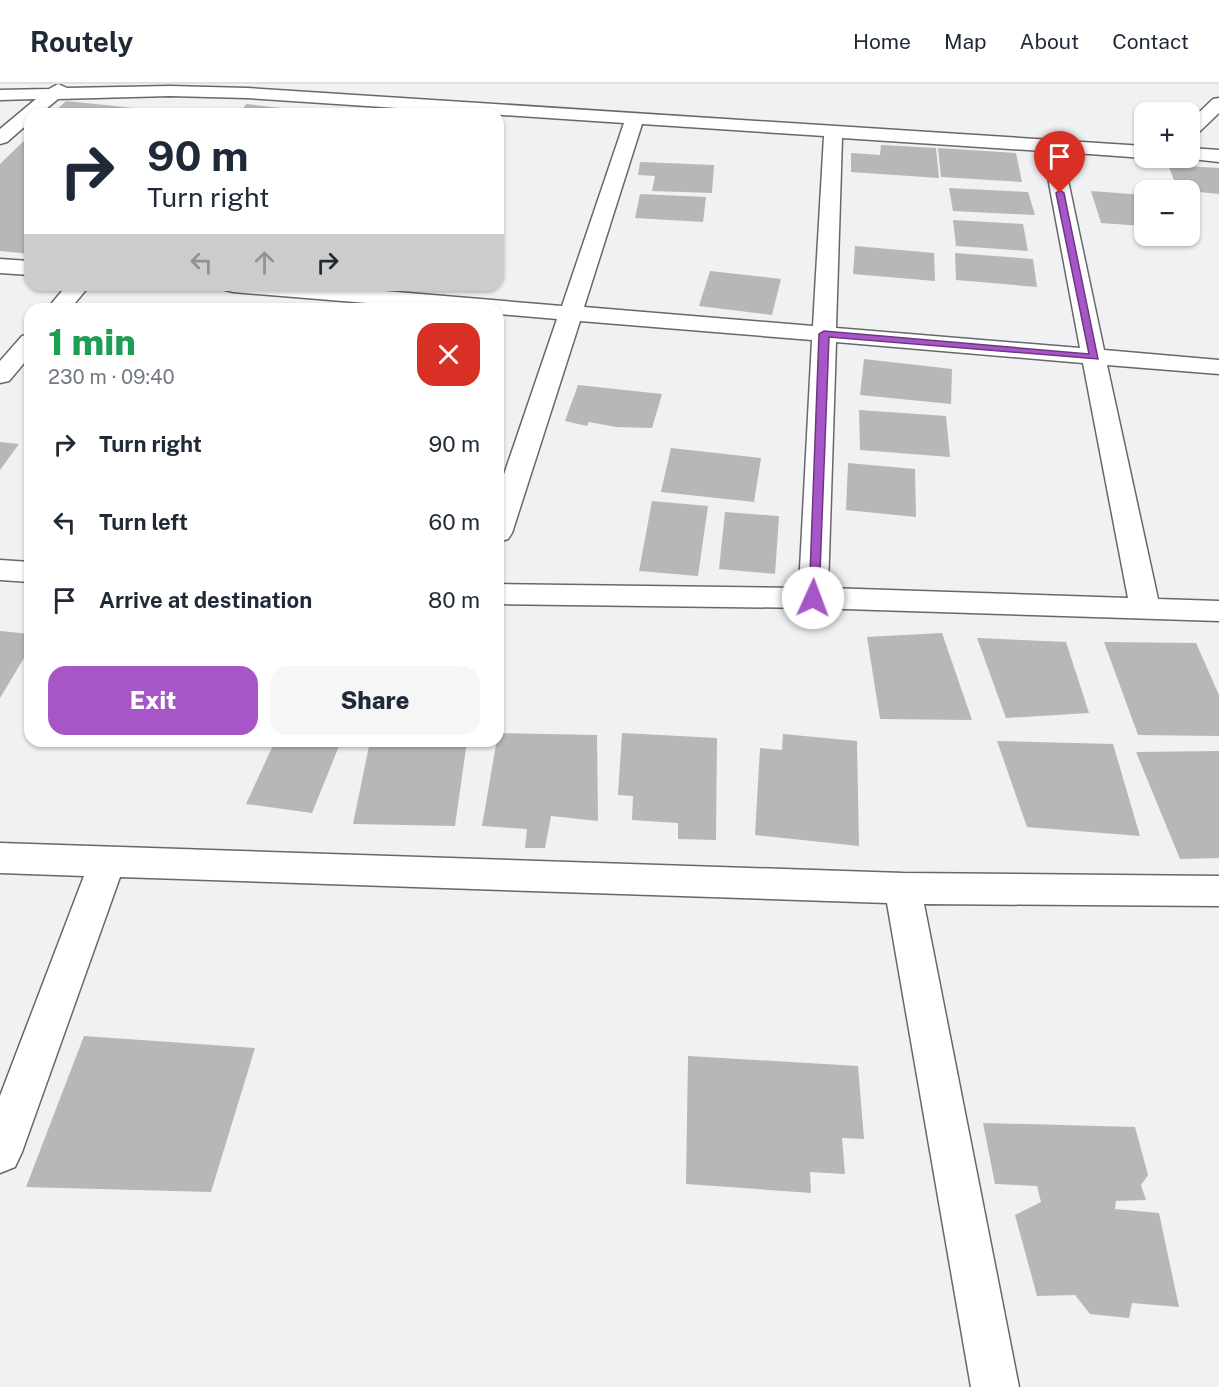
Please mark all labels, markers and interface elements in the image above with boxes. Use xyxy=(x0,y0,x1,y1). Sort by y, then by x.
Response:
text: Routely xyxy=(30,25,133,58)
text: Home xyxy=(853,29,911,54)
text: Map xyxy=(944,29,987,54)
text: About xyxy=(1020,29,1079,54)
text: Contact xyxy=(1112,29,1189,54)
map controls xyxy=(1134,102,1200,246)
button: + xyxy=(1134,102,1200,168)
text: 90 m xyxy=(147,131,249,180)
pin xyxy=(1034,131,1085,193)
icon: right xyxy=(48,132,126,210)
icon: arrive xyxy=(1043,140,1076,173)
button: − xyxy=(1134,180,1200,246)
text: Turn right xyxy=(147,181,270,213)
icon: left xyxy=(185,246,218,279)
icon: ahead xyxy=(248,246,281,279)
icon: right xyxy=(311,246,344,279)
text: 1 min xyxy=(48,321,136,363)
button: close xyxy=(417,323,480,386)
text: 230 m · 09:40 xyxy=(48,365,175,389)
icon: right xyxy=(48,428,81,461)
text: Turn right xyxy=(99,431,202,457)
text: 90 m xyxy=(429,431,480,457)
icon: left xyxy=(48,506,81,539)
text: Turn left xyxy=(99,509,188,535)
text: 60 m xyxy=(429,509,480,535)
position arrow xyxy=(781,566,845,630)
icon: arrive xyxy=(48,584,81,617)
text: Arrive at destination xyxy=(99,587,312,613)
text: 80 m xyxy=(428,587,480,613)
button: Exit xyxy=(48,666,258,735)
button: Share xyxy=(270,666,480,735)

